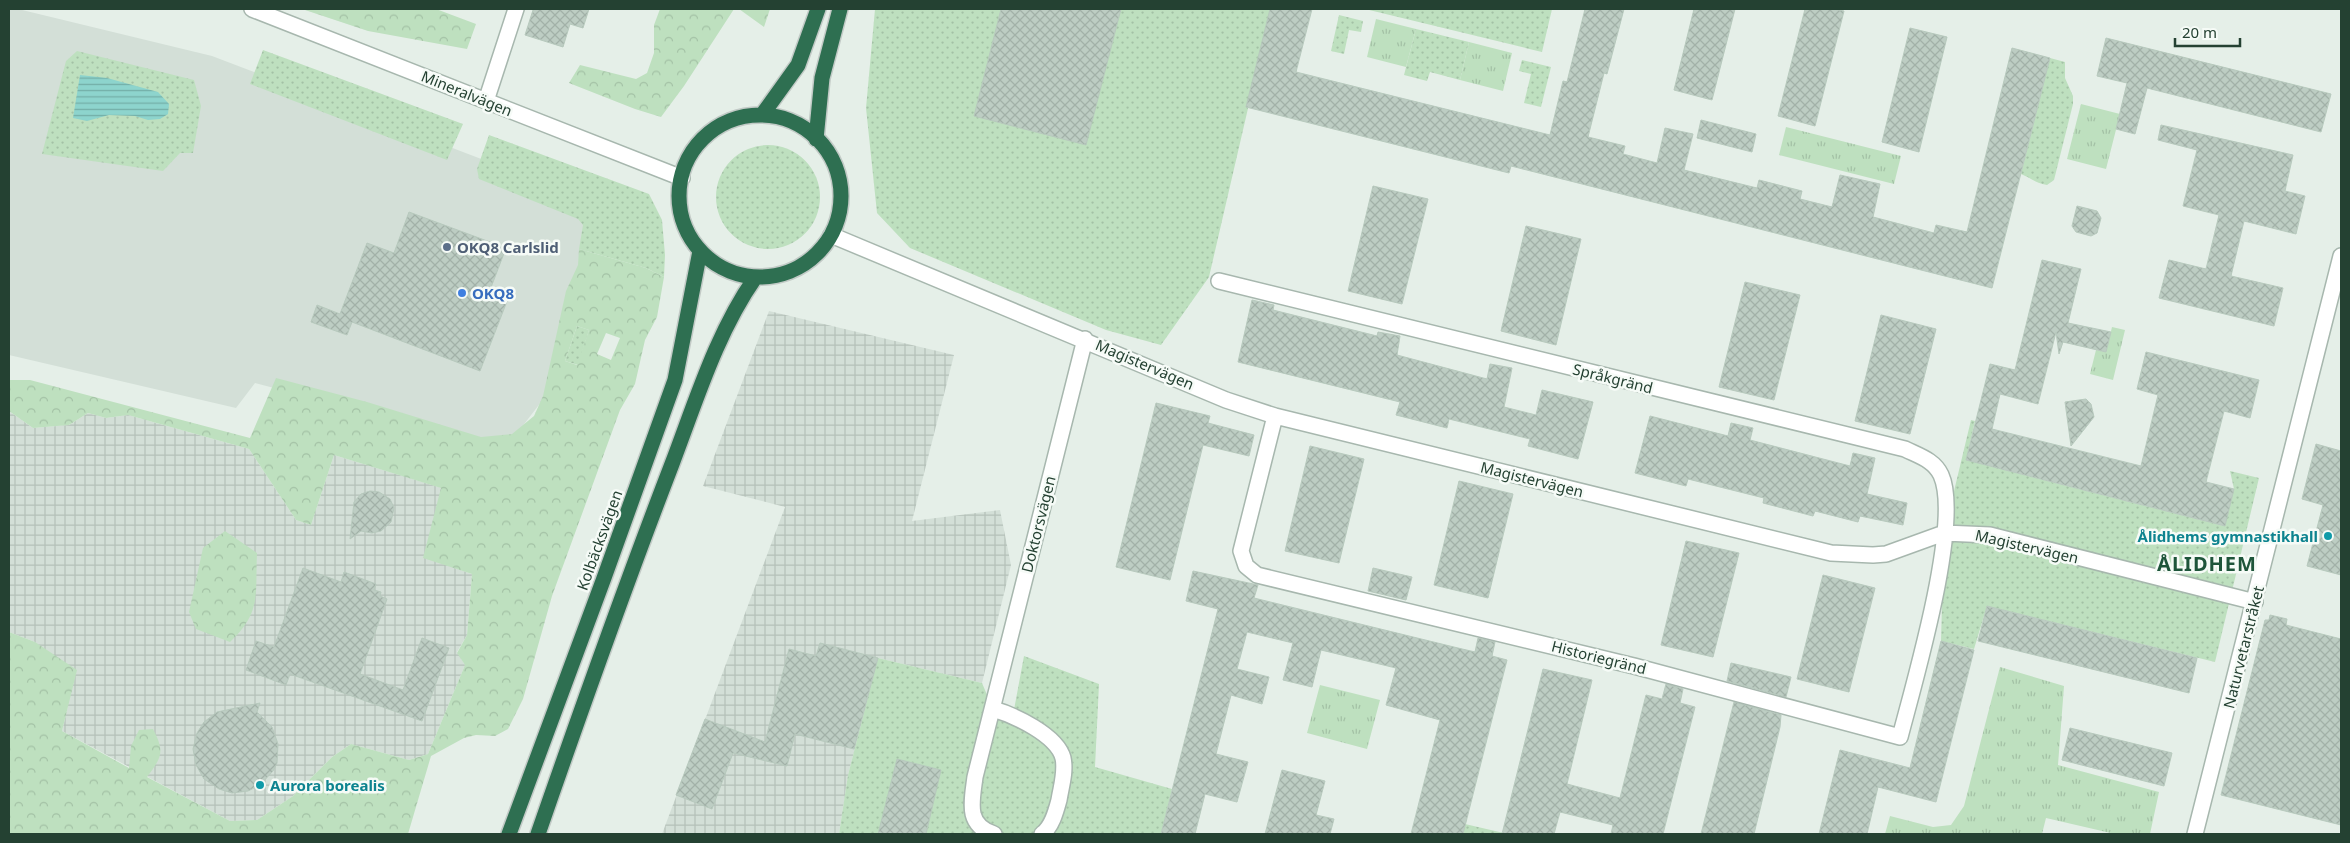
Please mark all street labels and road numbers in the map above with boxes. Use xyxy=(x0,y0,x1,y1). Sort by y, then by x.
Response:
street label: Mineralvägen xyxy=(419,66,515,120)
street label: Magistervägen xyxy=(1093,334,1197,394)
street label: Språkgränd xyxy=(1571,358,1655,398)
street label: Magistervägen xyxy=(1478,457,1586,501)
street label: Doktorsvägen xyxy=(1016,474,1060,574)
street label: Kolbäcksvägen xyxy=(572,487,626,593)
street label: Magistervägen xyxy=(1973,524,2081,568)
street label: Naturvetarstråket xyxy=(2218,583,2268,710)
street label: Historiegränd xyxy=(1549,636,1649,678)

